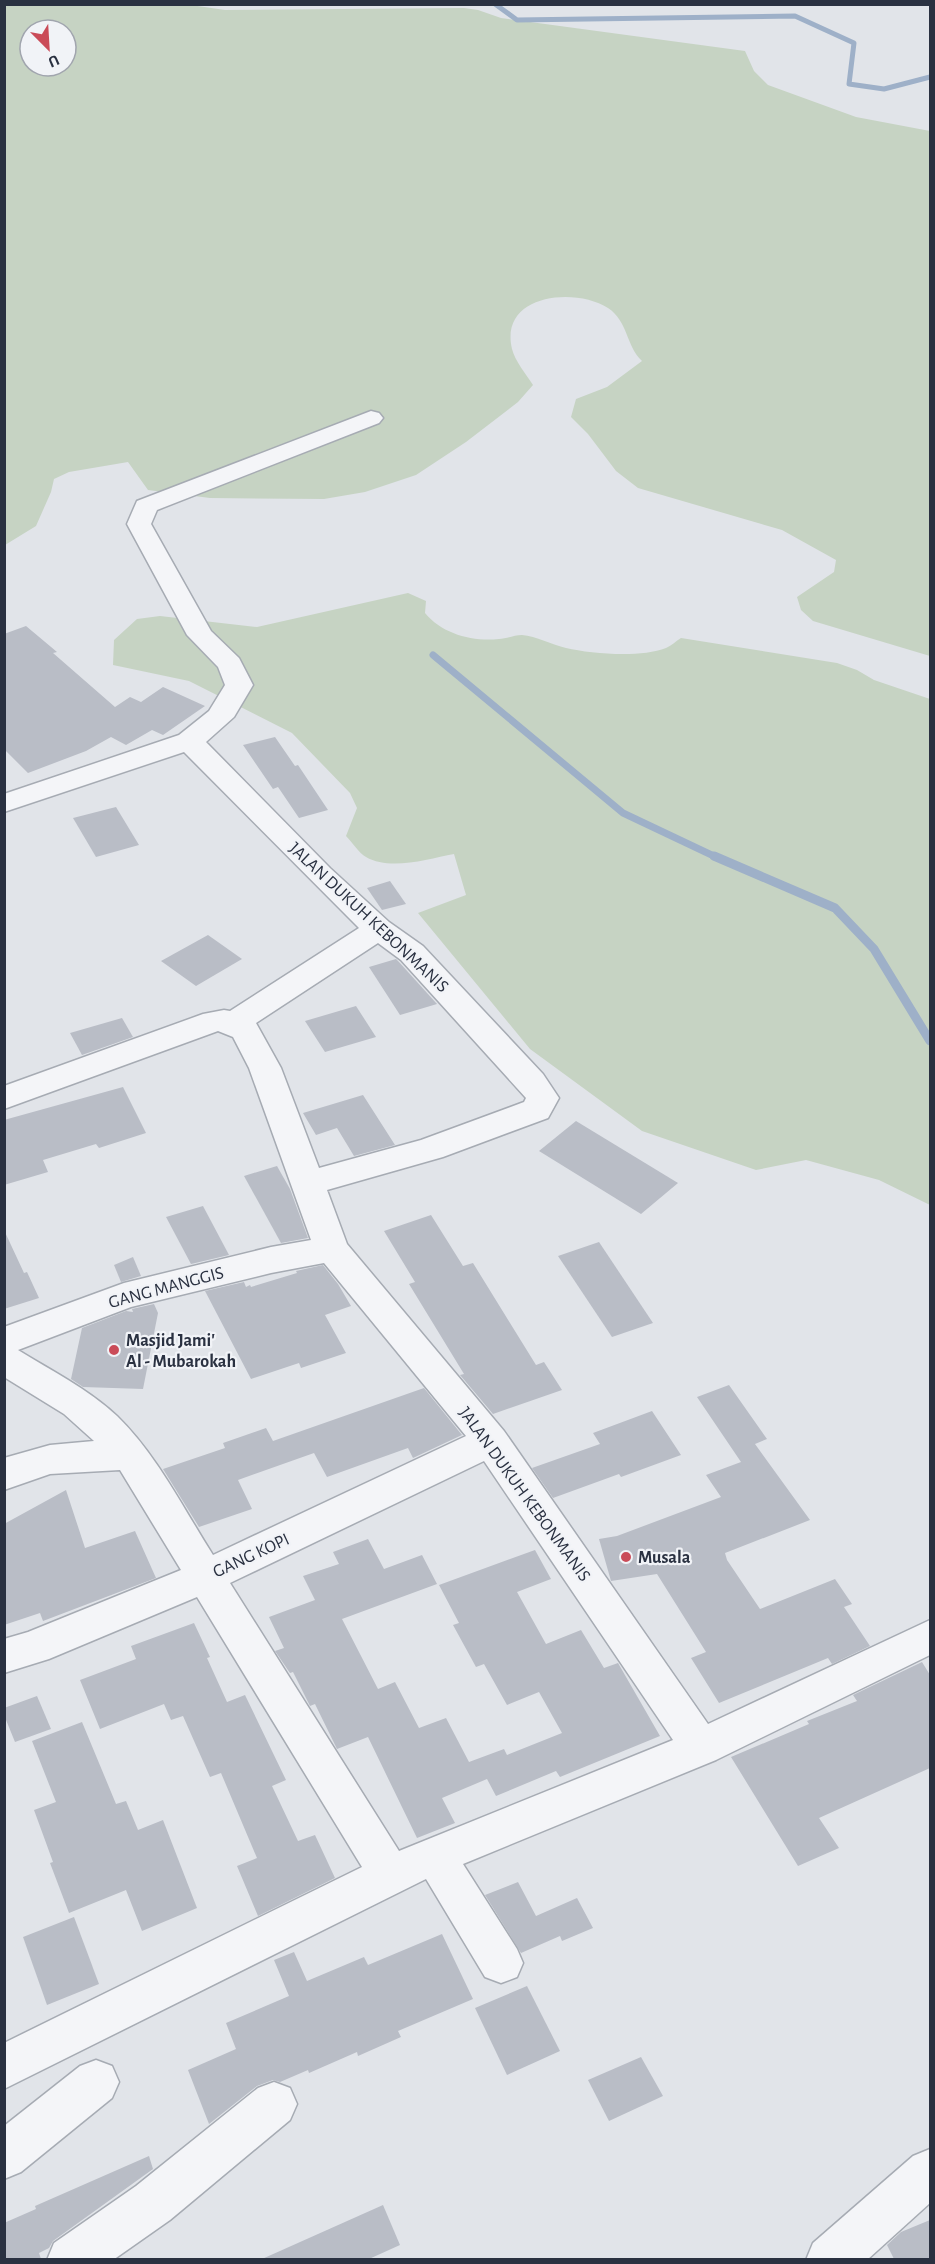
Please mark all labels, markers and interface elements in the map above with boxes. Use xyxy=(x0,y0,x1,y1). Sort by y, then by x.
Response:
north arrow xyxy=(18,18,78,78)
text: U xyxy=(46,51,62,70)
street label: JALAN DUKUH KEBONMANIS xyxy=(285,839,451,996)
street label: GANG MANGGIS xyxy=(107,1264,226,1312)
place label: Masjid Jami' Al - Mubarokah xyxy=(126,1332,236,1371)
marker: Masjid Jami' Al - Mubarokah xyxy=(107,1343,121,1357)
street label: JALAN DUKUH KEBONMANIS xyxy=(455,1404,593,1585)
street label: GANG KOPI xyxy=(210,1530,292,1581)
place label: Musala xyxy=(638,1549,691,1567)
marker: Musala xyxy=(619,1550,633,1564)

